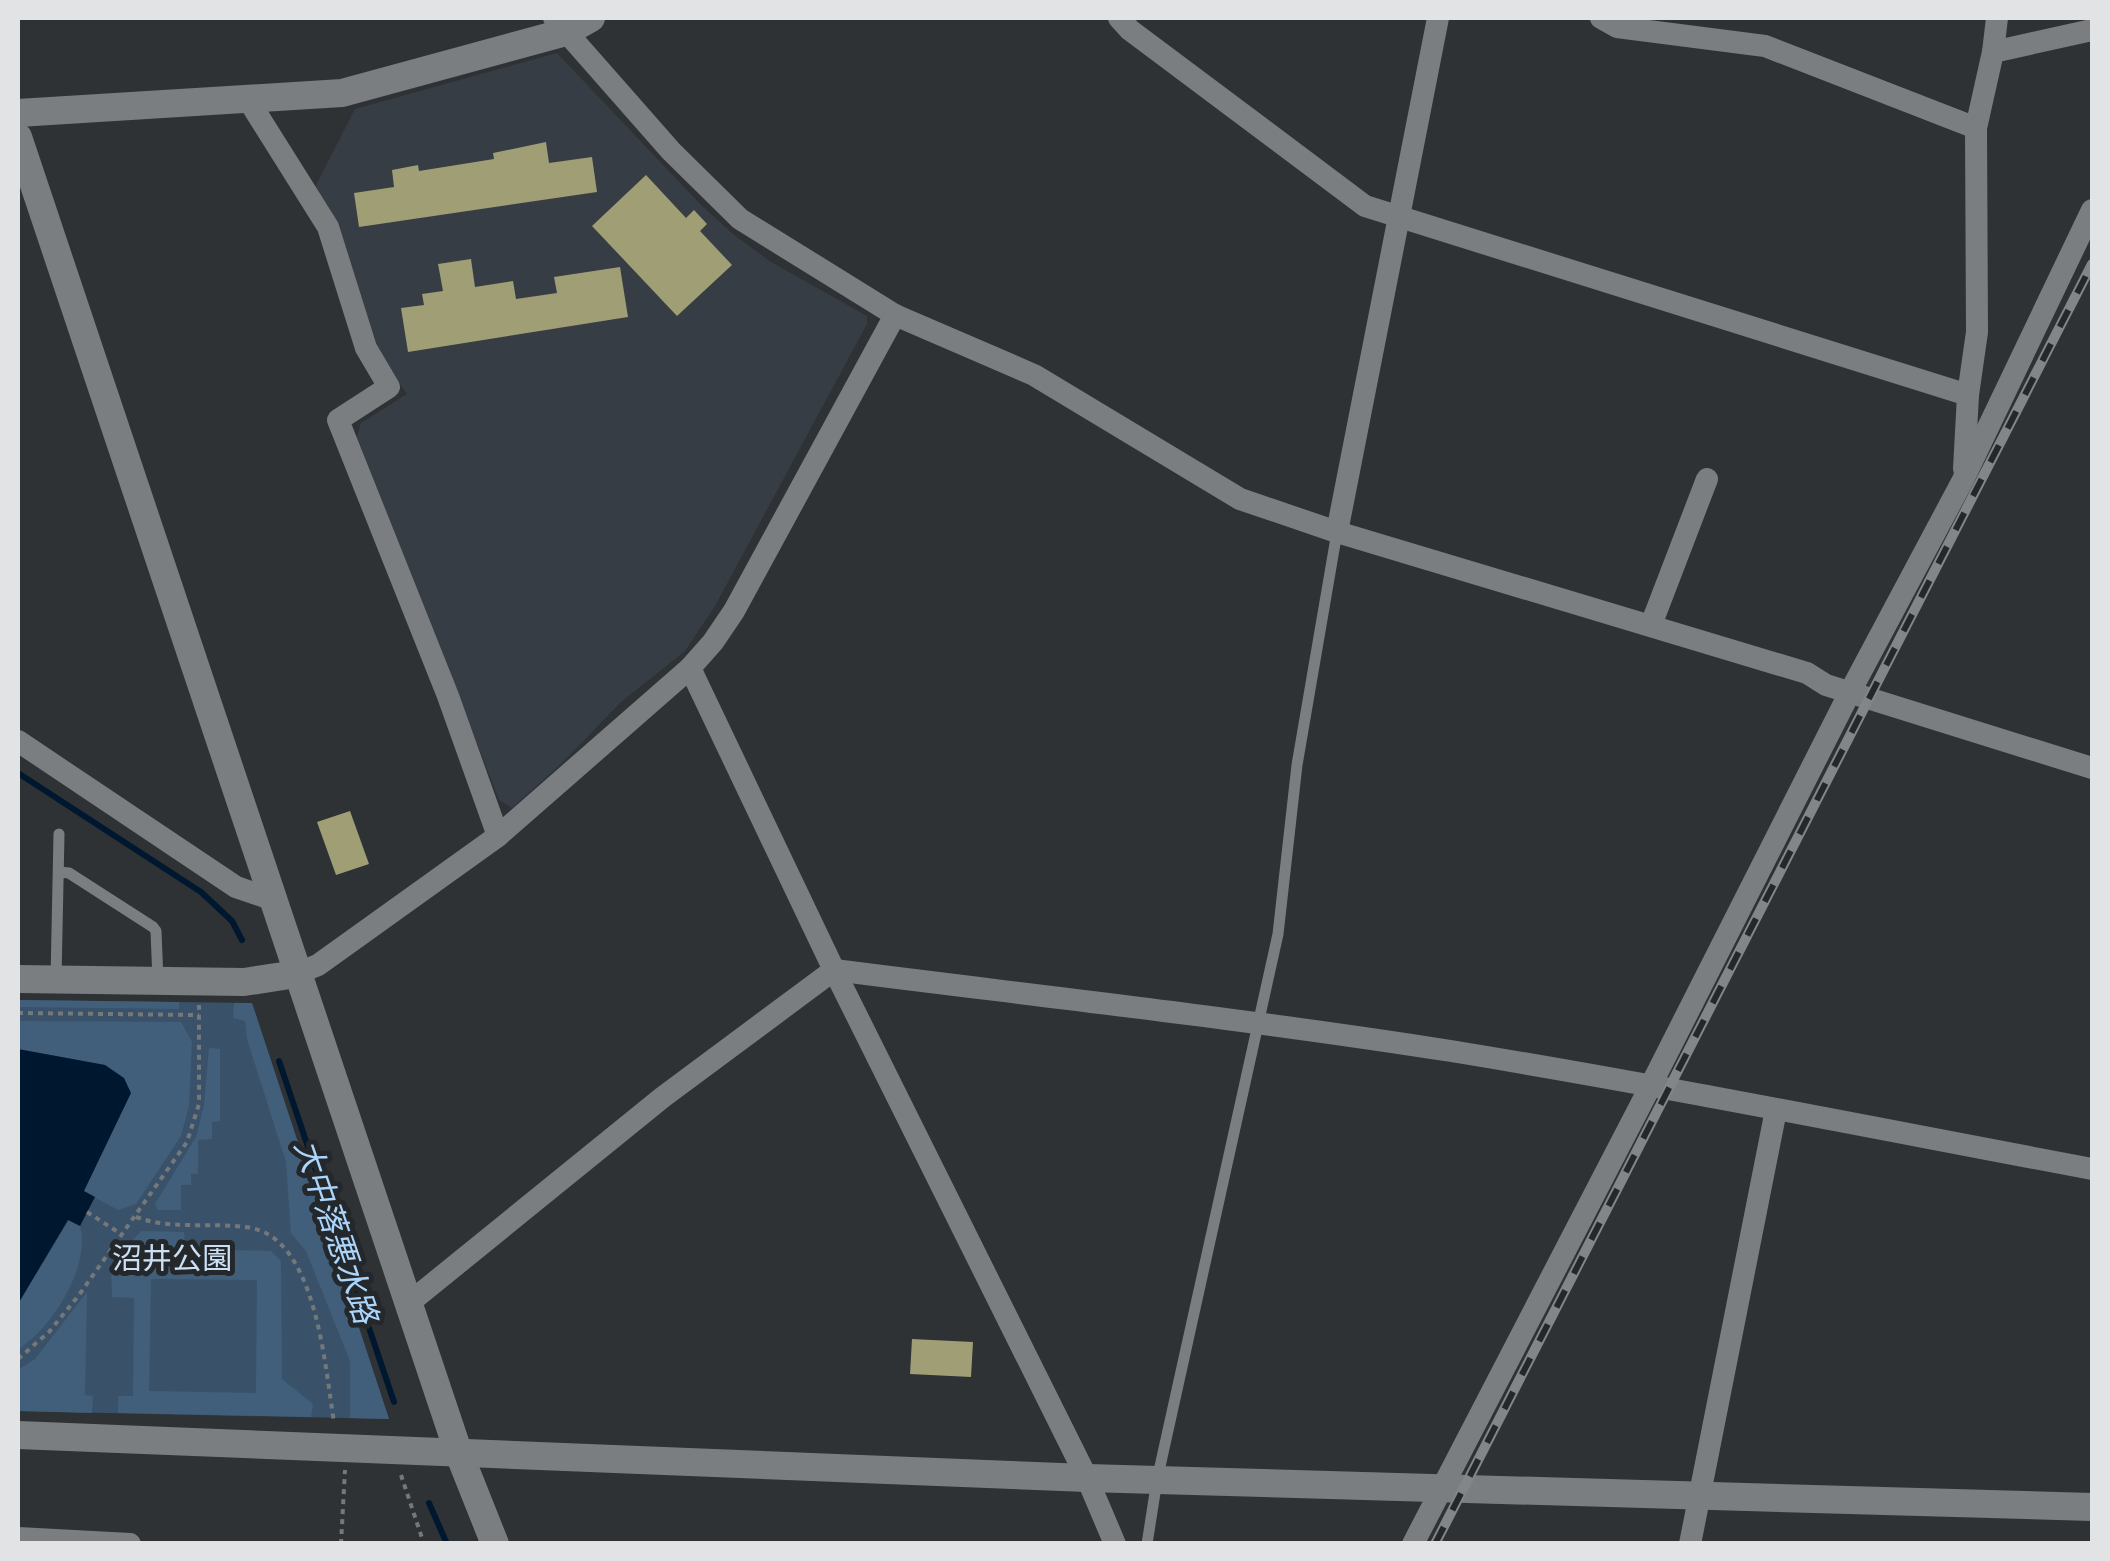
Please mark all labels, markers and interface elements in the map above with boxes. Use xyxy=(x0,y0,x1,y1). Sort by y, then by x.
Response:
water label: 大中落悪水路 xyxy=(286,1133,389,1331)
park label: 沼井公園 xyxy=(112,1238,232,1277)

